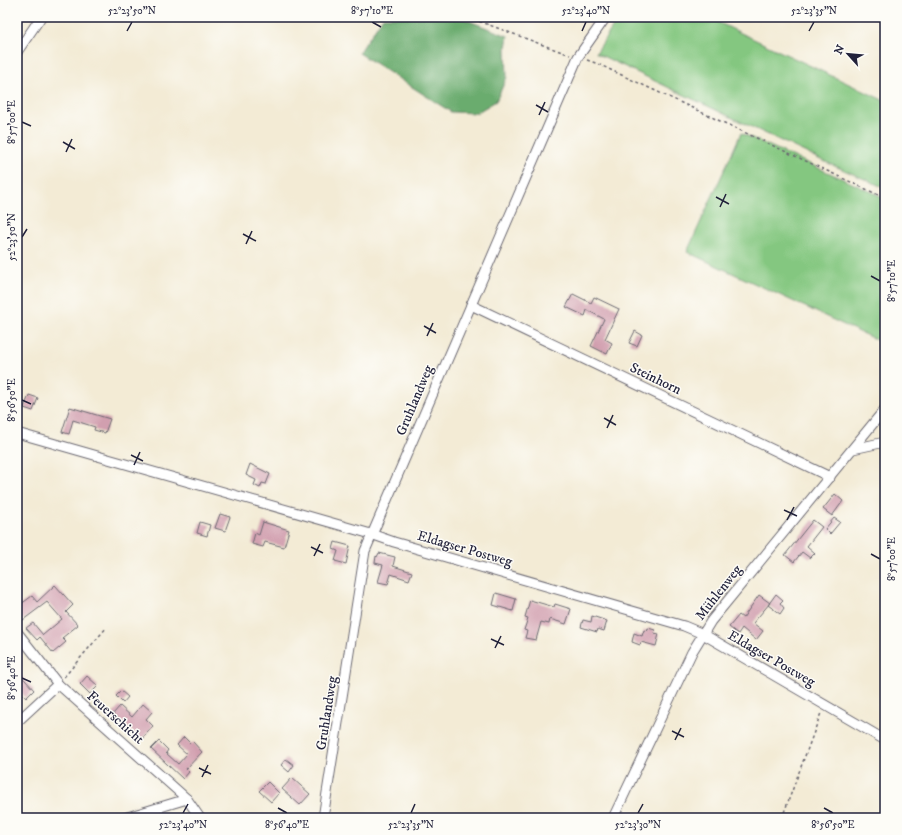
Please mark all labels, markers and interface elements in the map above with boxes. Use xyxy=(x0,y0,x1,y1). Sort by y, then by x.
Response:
text: 52°23'50"N xyxy=(108,5,156,17)
text: 8°57'10"E xyxy=(351,5,393,17)
text: 52°23'40"N xyxy=(562,5,610,17)
text: 52°23'35"N xyxy=(791,5,837,17)
north arrow xyxy=(828,34,868,74)
text: N xyxy=(832,43,848,57)
text: 8°57'00"E xyxy=(6,100,18,144)
text: 52°23'50"N xyxy=(6,213,18,261)
text: 8°57'10"E xyxy=(886,260,898,302)
street label: Steinhorn xyxy=(627,359,685,399)
street label: Gruhlandweg xyxy=(392,362,438,438)
text: 8°56'50"E xyxy=(6,378,18,422)
street label: Eldagser Postweg xyxy=(415,527,514,571)
text: 8°57'00"E xyxy=(886,537,898,581)
street label: Mühlenweg xyxy=(692,561,746,624)
street label: Eldagser Postweg xyxy=(725,627,819,691)
text: 8°56'40"E xyxy=(6,656,18,700)
street label: Gruhlandweg xyxy=(312,675,342,752)
street label: Feuerschicht xyxy=(83,687,148,749)
text: 52°23'40"N xyxy=(159,819,207,831)
text: 8°56'40"E xyxy=(265,819,309,831)
text: 52°23'35"N xyxy=(388,819,434,831)
text: 52°23'30"N xyxy=(615,819,661,831)
text: 8°56'50"E xyxy=(811,819,855,831)

